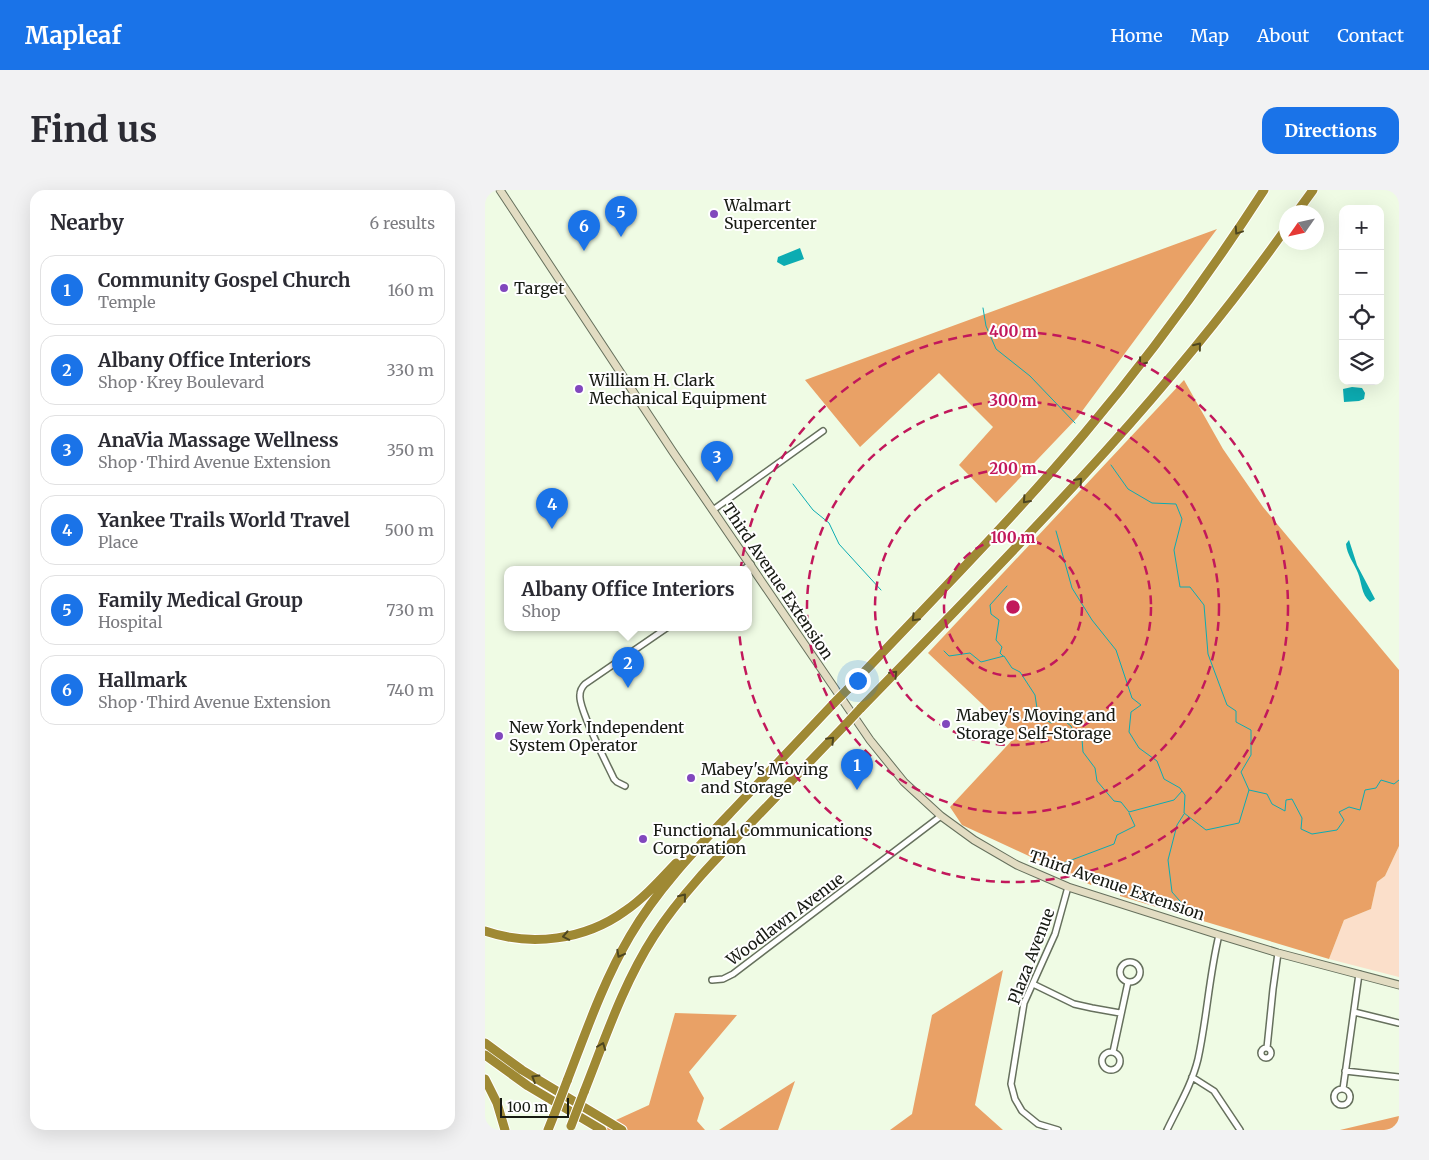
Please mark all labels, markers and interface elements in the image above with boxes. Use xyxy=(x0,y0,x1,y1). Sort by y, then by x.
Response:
text: Mapleaf xyxy=(25,20,121,51)
text: Home xyxy=(1111,24,1163,47)
text: Map xyxy=(1191,24,1229,47)
text: About xyxy=(1257,24,1309,47)
text: Contact xyxy=(1337,24,1404,47)
button: Directions xyxy=(1262,107,1399,154)
text: Find us xyxy=(30,108,157,152)
place label: Walmart Supercenter xyxy=(723,195,817,233)
pin: 5 xyxy=(605,196,637,237)
north arrow xyxy=(1279,205,1324,250)
map controls xyxy=(1339,205,1384,385)
button: + xyxy=(1339,205,1384,250)
marker: Walmart Supercenter xyxy=(708,208,720,220)
text: Nearby xyxy=(50,209,124,236)
pin: 6 xyxy=(568,210,600,251)
text: 6 results xyxy=(370,213,435,233)
one-way arrow xyxy=(1234,225,1244,234)
button: − xyxy=(1339,250,1384,295)
text: Community Gospel Church xyxy=(98,268,350,292)
place label: Target xyxy=(514,278,565,298)
text: 1 xyxy=(63,280,71,300)
text: 160 m xyxy=(388,280,434,300)
marker: Target xyxy=(498,282,510,294)
text: Temple xyxy=(98,292,156,312)
button: locate xyxy=(1339,295,1384,340)
text: 400 m xyxy=(989,322,1037,341)
button: layers xyxy=(1339,340,1384,385)
one-way arrow xyxy=(1192,343,1200,352)
text: Albany Office Interiors xyxy=(98,348,311,372)
one-way arrow xyxy=(1139,356,1148,366)
text: 2 xyxy=(62,360,72,380)
text: 330 m xyxy=(387,360,434,380)
place label: William H. Clark Mechanical Equipment xyxy=(588,370,768,408)
text: Shop · Krey Boulevard xyxy=(98,372,264,392)
marker: William H. Clark Mechanical Equipment xyxy=(573,383,585,395)
text: 300 m xyxy=(989,391,1037,410)
text: AnaVia Massage Wellness xyxy=(98,428,339,452)
text: 3 xyxy=(62,440,72,460)
text: 350 m xyxy=(387,440,434,460)
pin: 3 xyxy=(701,441,733,482)
text: Shop · Third Avenue Extension xyxy=(98,452,331,472)
text: 200 m xyxy=(989,459,1037,478)
one-way arrow xyxy=(1073,478,1082,487)
pin: 4 xyxy=(536,488,568,529)
one-way arrow xyxy=(1023,494,1032,503)
street label: Third Avenue Extension xyxy=(718,499,838,663)
text: Yankee Trails World Travel xyxy=(98,508,350,532)
text: 4 xyxy=(62,520,72,540)
text: 500 m xyxy=(384,520,434,540)
text: 100 m xyxy=(991,528,1035,547)
text: Place xyxy=(98,532,138,552)
popup xyxy=(504,566,752,631)
text: Albany Office Interiors xyxy=(521,577,735,601)
text: Family Medical Group xyxy=(98,588,303,612)
centre of rings xyxy=(1004,598,1022,616)
text: 5 xyxy=(62,600,72,620)
text: 730 m xyxy=(386,600,434,620)
text: Shop xyxy=(521,601,561,621)
text: Hospital xyxy=(98,612,162,632)
one-way arrow xyxy=(912,613,921,622)
pin: 2 xyxy=(612,647,644,688)
text: Hallmark xyxy=(98,668,187,692)
your location xyxy=(845,668,871,694)
one-way arrow xyxy=(888,671,897,680)
text: 6 xyxy=(62,680,72,700)
text: 740 m xyxy=(387,680,434,700)
text: Shop · Third Avenue Extension xyxy=(98,692,331,712)
place label: Mabey's Moving and Storage Self-Storage xyxy=(956,705,1116,743)
place label: New York Independent System Operator xyxy=(509,717,685,755)
marker: Mabey's Moving and Storage Self-Storage xyxy=(940,718,952,730)
marker: New York Independent System Operator xyxy=(493,730,505,742)
one-way arrow xyxy=(825,737,834,746)
pin: 1 xyxy=(841,749,873,790)
place label: Mabey's Moving and Storage xyxy=(701,759,828,797)
marker: Mabey's Moving and Storage xyxy=(685,772,697,784)
place label: Functional Communications Corporation xyxy=(653,820,873,858)
marker: Functional Communications Corporation xyxy=(637,833,649,845)
street label: Third Avenue Extension xyxy=(1027,846,1208,925)
street label: Woodlawn Avenue xyxy=(721,868,848,970)
one-way arrow xyxy=(678,893,687,902)
street label: Plaza Avenue xyxy=(1004,905,1058,1007)
one-way arrow xyxy=(561,931,570,941)
one-way arrow xyxy=(616,949,626,958)
one-way arrow xyxy=(595,1042,606,1051)
one-way arrow xyxy=(532,1075,541,1085)
scale bar xyxy=(500,1095,569,1118)
text: 100 m xyxy=(507,1098,548,1116)

